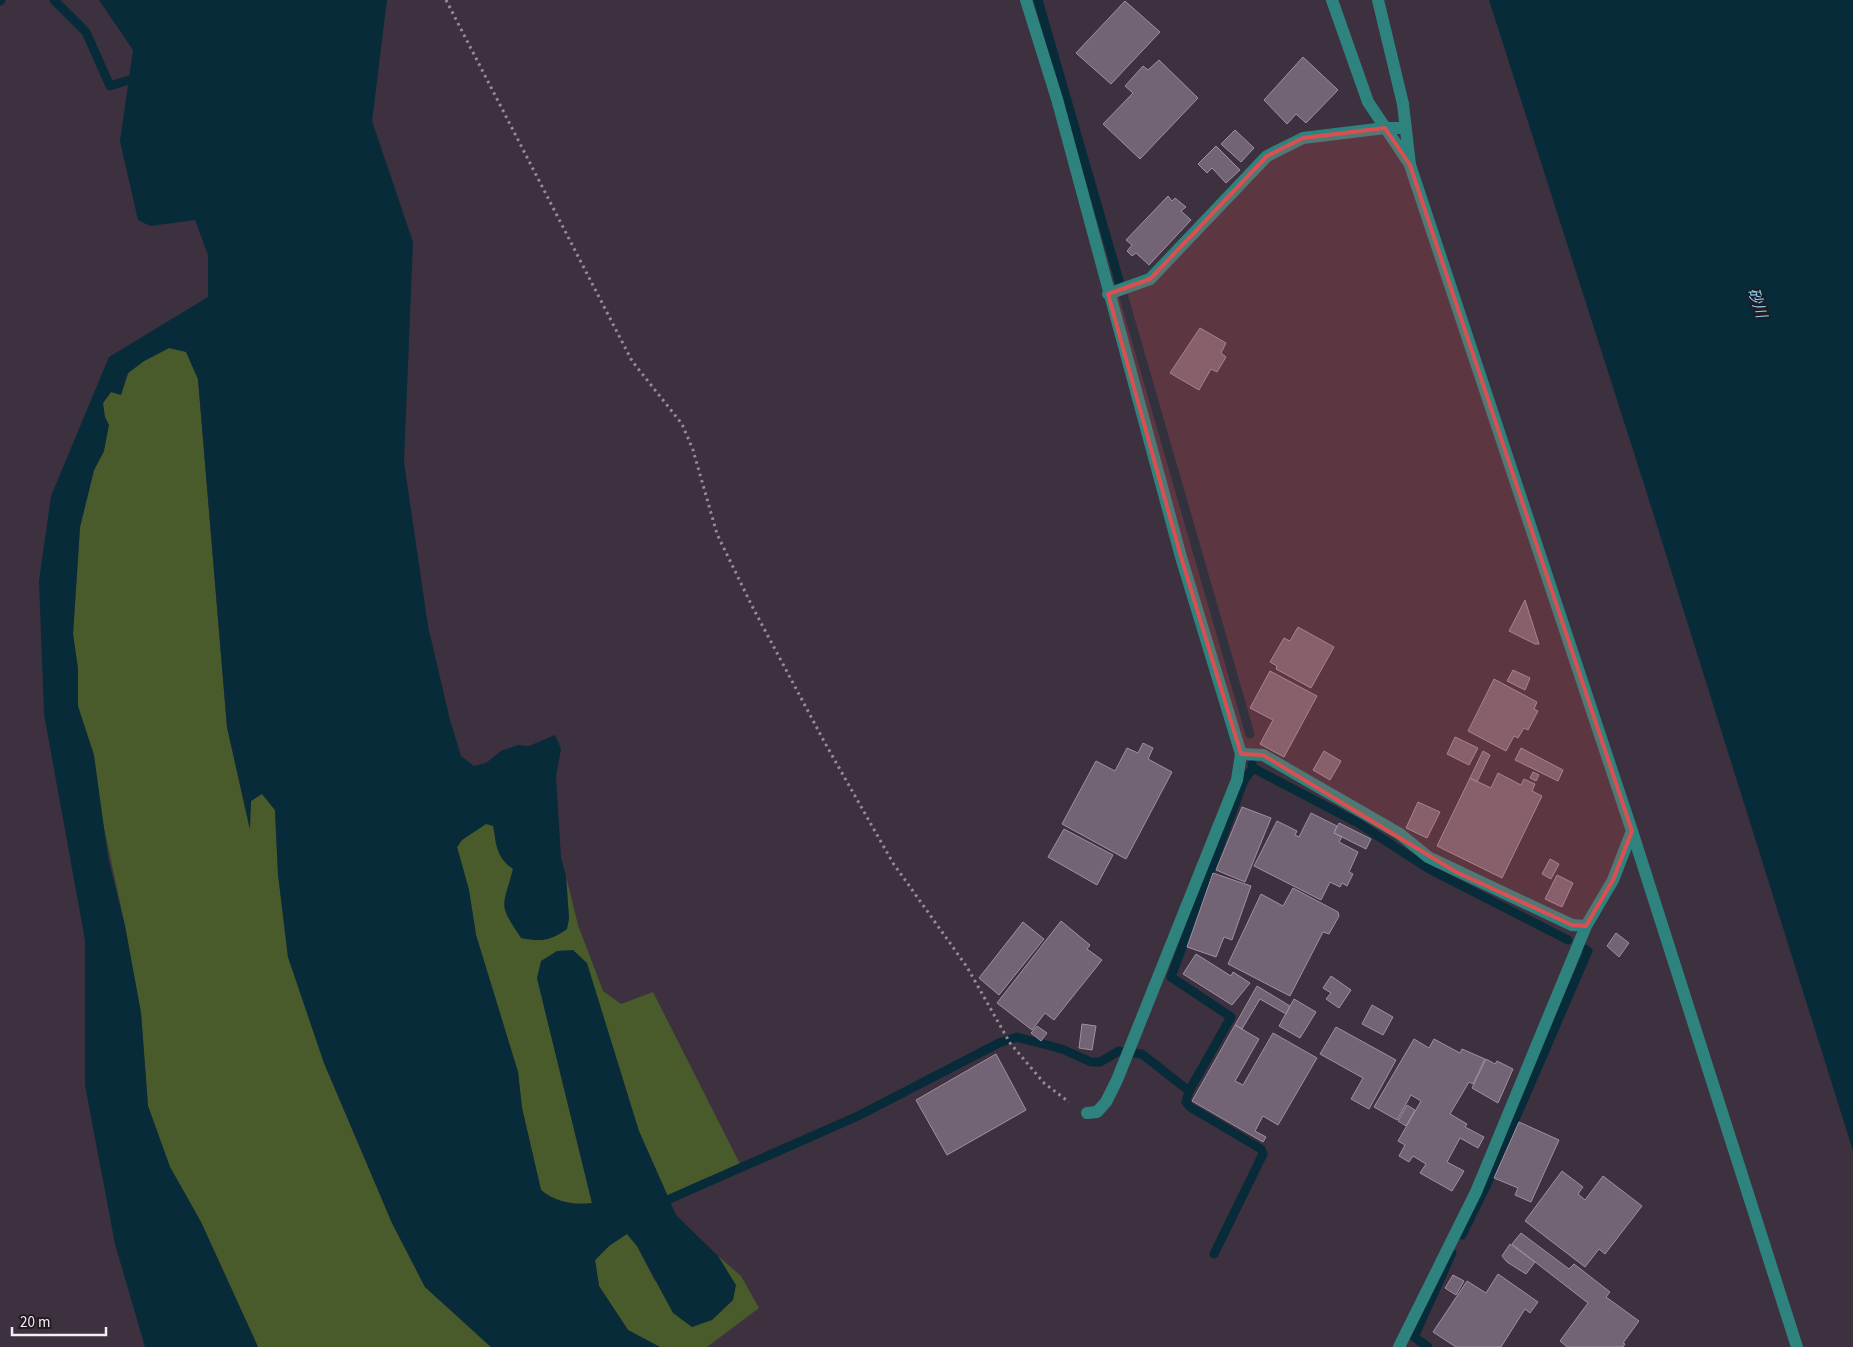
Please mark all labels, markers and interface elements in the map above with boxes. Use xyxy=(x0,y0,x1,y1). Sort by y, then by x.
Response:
water label: 砂川 xyxy=(1742,285,1772,322)
scale bar xyxy=(12,1304,106,1336)
text: 20 m xyxy=(20,1312,50,1333)

